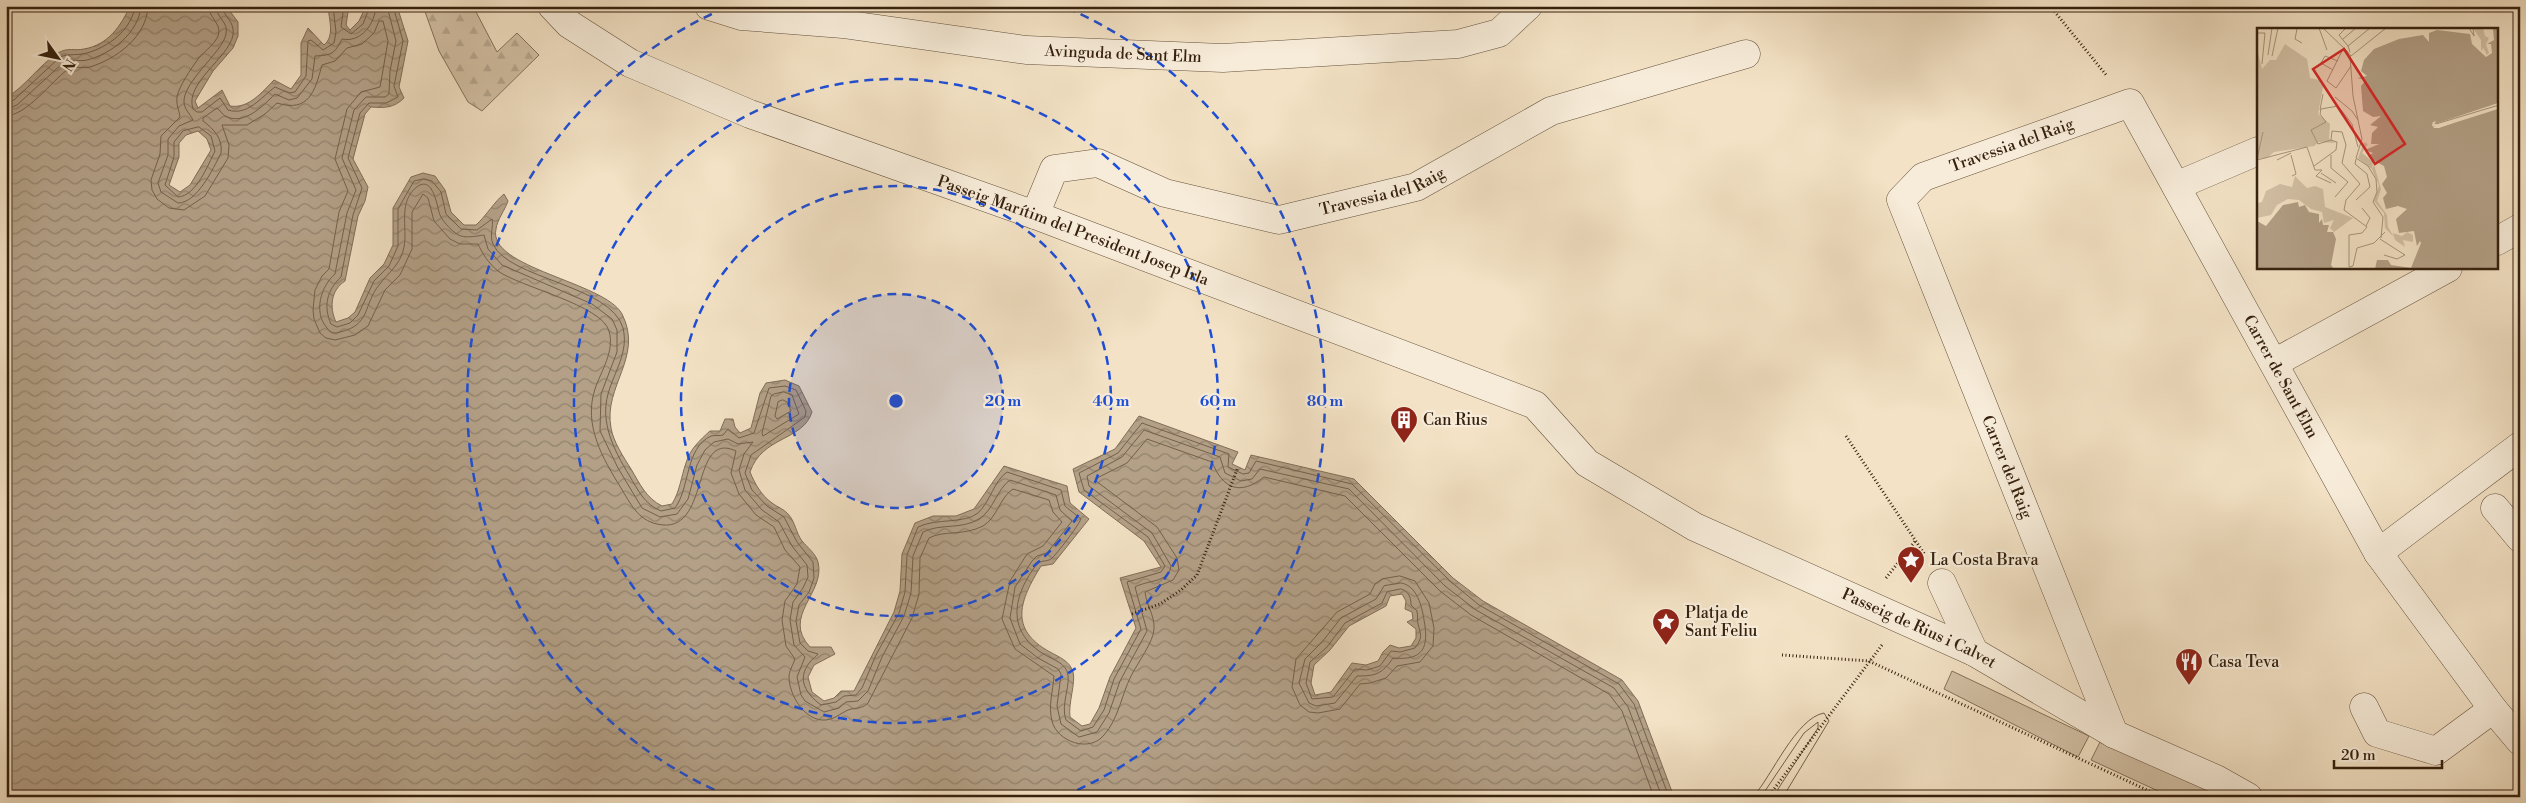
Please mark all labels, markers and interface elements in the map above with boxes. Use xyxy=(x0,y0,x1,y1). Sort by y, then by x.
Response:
inset map xyxy=(2257,28,2498,269)
north arrow xyxy=(32,32,82,82)
street label: Avinguda de Sant Elm xyxy=(1043,41,1202,67)
text: N xyxy=(57,55,79,74)
street label: Travessia del Raig xyxy=(1947,114,2077,177)
street label: Travessia del Raig xyxy=(1318,162,1449,220)
street label: Passeig Marítim del President Josep Irla xyxy=(935,171,1213,290)
street label: Carrer de Sant Elm xyxy=(2239,312,2323,442)
centre of rings xyxy=(887,392,905,410)
text: 20 m xyxy=(985,392,1022,411)
text: 40 m xyxy=(1092,392,1130,411)
text: 60 m xyxy=(1200,392,1237,411)
text: 80 m xyxy=(1307,392,1344,411)
building icon: Can Rius xyxy=(1389,405,1419,444)
place label: Can Rius xyxy=(1423,410,1487,430)
street label: Carrer del Raig xyxy=(1977,412,2037,522)
place icon: La Costa Brava xyxy=(1896,545,1926,584)
place label: La Costa Brava xyxy=(1930,550,2039,570)
street label: Passeig de Rius i Calvet xyxy=(1839,584,2000,673)
place label: Platja de Sant Feliu xyxy=(1685,603,1757,641)
place icon: Platja de Sant Feliu xyxy=(1651,607,1681,646)
restaurant icon: Casa Teva xyxy=(2174,647,2204,686)
place label: Casa Teva xyxy=(2208,652,2280,672)
scale bar xyxy=(2334,738,2441,770)
text: 20 m xyxy=(2341,746,2376,765)

